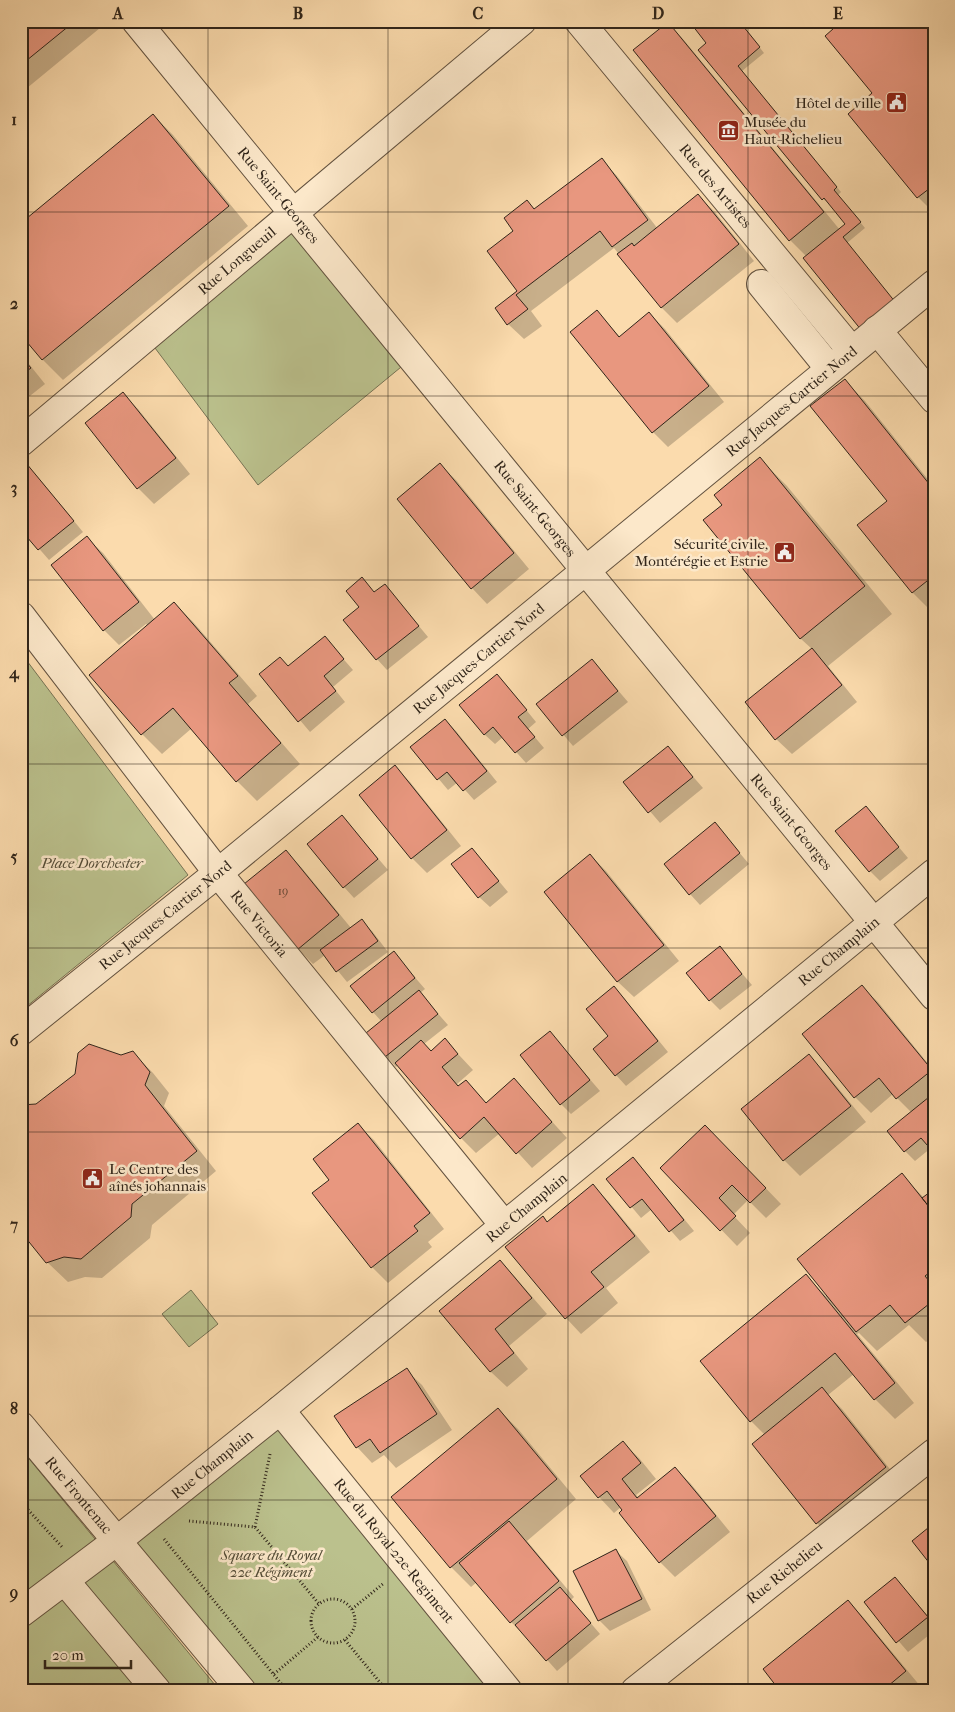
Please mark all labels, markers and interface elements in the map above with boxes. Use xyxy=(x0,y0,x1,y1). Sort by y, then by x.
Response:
text: A xyxy=(112,4,124,23)
text: B xyxy=(293,4,303,23)
text: C xyxy=(473,4,484,23)
text: D xyxy=(652,4,664,23)
text: E xyxy=(833,4,843,23)
public building icon: Hôtel de ville xyxy=(885,91,909,115)
place label: Hôtel de ville xyxy=(795,94,882,112)
text: 1 xyxy=(11,110,17,129)
place label: Musée du Haut-Richelieu xyxy=(744,113,843,148)
museum icon: Musée du Haut-Richelieu xyxy=(716,119,740,143)
street label: Rue des Artistes xyxy=(675,140,756,232)
street label: Rue Saint-Georges xyxy=(234,143,324,247)
street label: Rue Longueuil xyxy=(194,223,280,298)
text: 2 xyxy=(10,294,18,313)
street label: Rue Jacques-Cartier Nord xyxy=(722,341,861,461)
street label: Rue Saint-Georges xyxy=(490,457,580,561)
text: 3 xyxy=(11,478,17,498)
place label: Sécurité civile, Montérégie et Estrie xyxy=(635,535,769,570)
public building icon: Sécurité civile, Montérégie et Estrie xyxy=(772,541,796,565)
street label: Rue Jacques-Cartier Nord xyxy=(409,599,549,718)
text: 4 xyxy=(8,663,20,683)
street label: Rue Saint-Georges xyxy=(747,770,837,874)
text: 5 xyxy=(11,847,18,866)
park label: Place Dorchester xyxy=(40,854,144,872)
street label: Rue Jacques-Cartier Nord xyxy=(95,856,236,974)
house number: 19 xyxy=(278,884,288,898)
street label: Rue Victoria xyxy=(227,886,292,962)
street label: Rue Champlain xyxy=(794,912,883,990)
text: 6 xyxy=(10,1031,19,1050)
place label: Le Centre des aînés johannais xyxy=(109,1160,207,1195)
public building icon: Le Centre des aînés johannais xyxy=(81,1166,105,1190)
street label: Rue Champlain xyxy=(482,1169,571,1246)
text: 7 xyxy=(9,1215,18,1234)
text: 8 xyxy=(10,1399,18,1418)
street label: Rue Champlain xyxy=(167,1426,257,1503)
street label: Rue Frontenac xyxy=(41,1453,116,1538)
street label: Rue du Royal-22e-Regiment xyxy=(330,1474,459,1627)
street label: Rue Richelieu xyxy=(743,1536,826,1608)
park label: Square du Royal 22e Régiment xyxy=(220,1546,324,1581)
text: 9 xyxy=(9,1583,18,1603)
scale bar xyxy=(45,1637,131,1669)
text: 20 m xyxy=(52,1646,84,1664)

